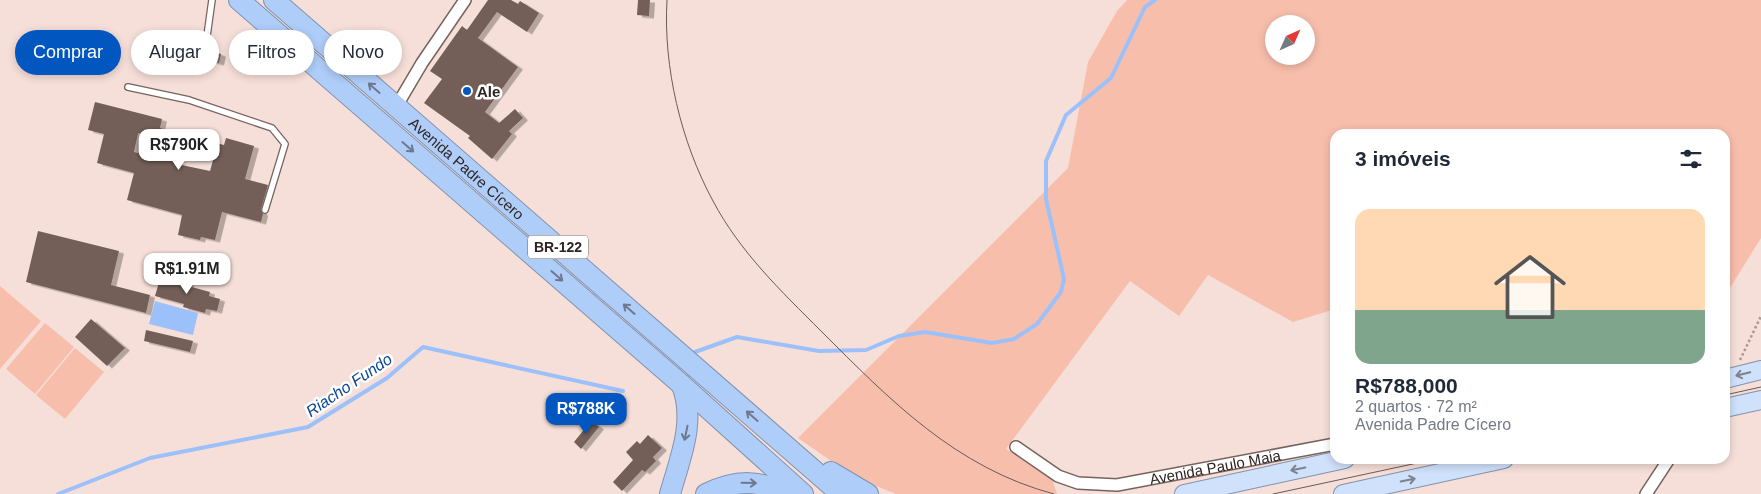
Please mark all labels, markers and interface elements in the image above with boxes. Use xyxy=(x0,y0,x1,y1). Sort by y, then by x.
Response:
north arrow xyxy=(1265,15,1315,65)
map controls xyxy=(1265,15,1315,65)
chip: Comprar xyxy=(15,30,121,75)
chip: Alugar xyxy=(131,30,219,75)
chip: Filtros xyxy=(229,30,314,75)
chip: Novo xyxy=(324,30,402,75)
one-way arrow xyxy=(368,82,381,94)
place label: Ale xyxy=(477,83,500,100)
marker: Ale xyxy=(461,85,473,97)
street label: Avenida Padre Cícero xyxy=(406,114,528,223)
pin: R$790K xyxy=(138,128,220,171)
text: R$790K xyxy=(150,136,208,153)
one-way arrow xyxy=(401,141,414,153)
icon: filters xyxy=(1677,145,1705,173)
text: 3 imóveis xyxy=(1355,147,1451,170)
road number: BR-122 xyxy=(528,236,588,258)
icon: home xyxy=(1485,242,1575,332)
pin: R$1.91M xyxy=(141,252,233,295)
text: R$1.91M xyxy=(155,260,219,277)
one-way arrow xyxy=(550,271,563,282)
one-way arrow xyxy=(623,303,636,315)
water label: Riacho Fundo xyxy=(303,350,395,420)
one-way arrow xyxy=(1736,370,1752,379)
text: R$788,000 xyxy=(1355,374,1458,397)
pin: R$788K xyxy=(545,392,627,435)
text: 2 quartos · 72 m² xyxy=(1355,398,1477,415)
text: R$788K xyxy=(557,400,615,417)
one-way arrow xyxy=(745,410,758,421)
text: Avenida Padre Cícero xyxy=(1355,416,1511,433)
one-way arrow xyxy=(681,424,690,440)
street label: Avenida Paulo Maia xyxy=(1148,446,1283,487)
one-way arrow xyxy=(1290,465,1306,474)
one-way arrow xyxy=(1400,475,1416,484)
one-way arrow xyxy=(740,478,756,488)

